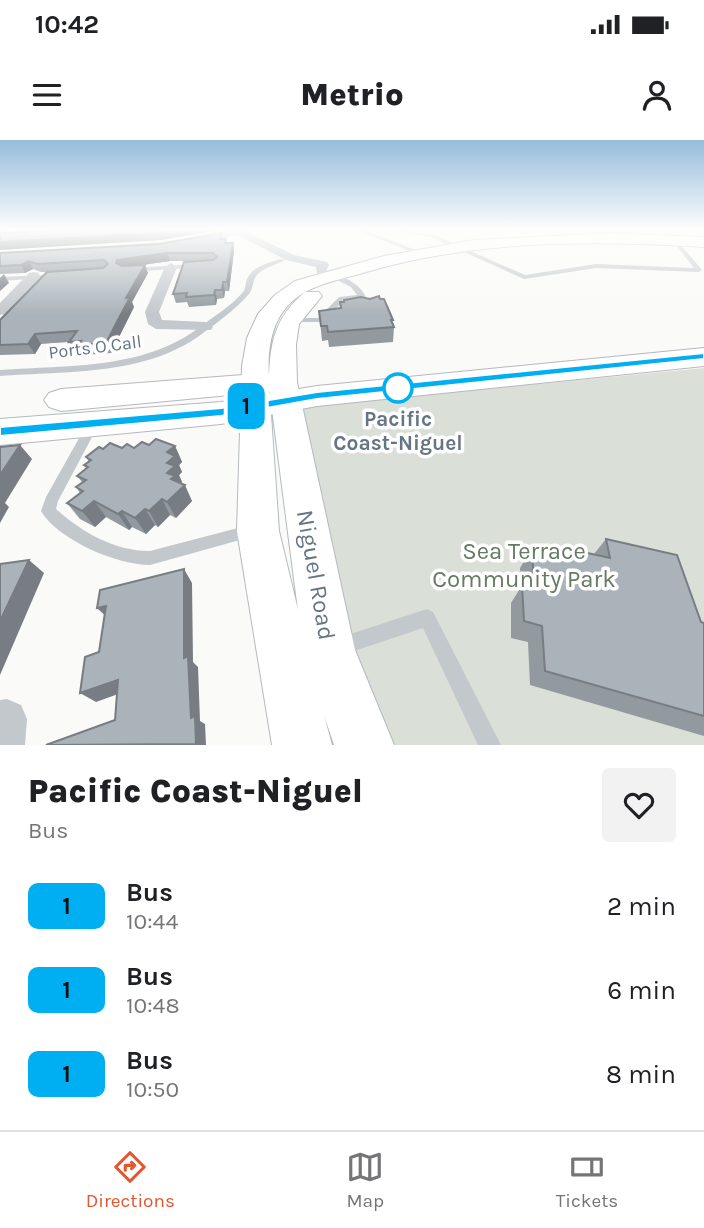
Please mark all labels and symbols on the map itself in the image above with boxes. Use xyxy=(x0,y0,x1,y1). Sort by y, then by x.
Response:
street label: Ports O Call xyxy=(47,330,143,364)
marker: Pacific Coast-Niguel xyxy=(383,373,413,403)
line badge: 1 xyxy=(223,383,269,429)
place label: Pacific Coast-Niguel xyxy=(333,407,463,455)
street label: Niguel Road xyxy=(291,508,341,642)
park label: Sea Terrace Community Park xyxy=(432,537,616,593)

